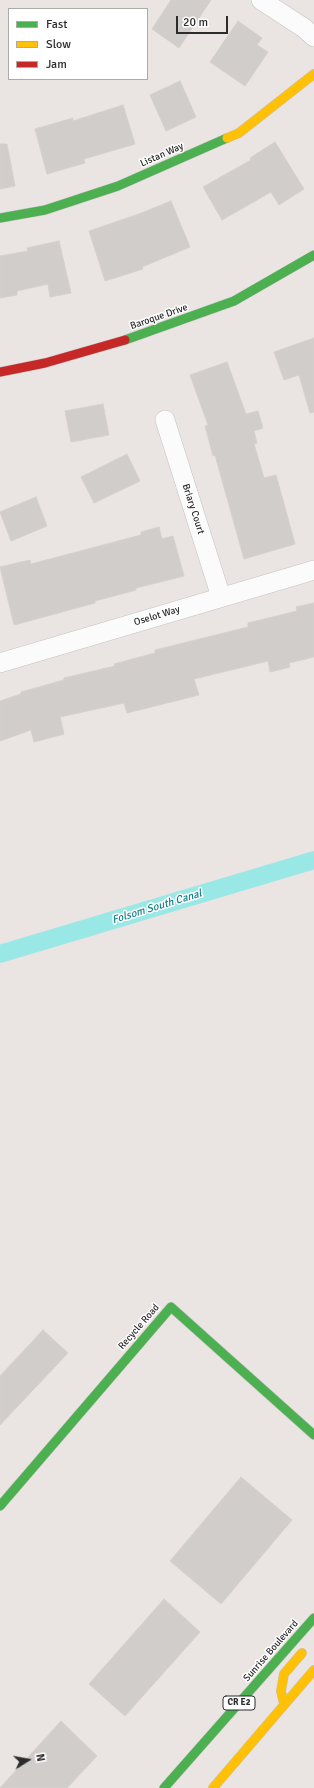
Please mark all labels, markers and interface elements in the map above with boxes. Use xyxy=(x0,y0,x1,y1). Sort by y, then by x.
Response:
legend xyxy=(8,8,148,80)
scale bar xyxy=(178,8,230,34)
text: 20 m xyxy=(183,15,208,30)
text: Fast xyxy=(46,17,67,32)
text: Slow xyxy=(46,37,71,52)
text: Jam xyxy=(46,57,67,72)
street label: Listan Way xyxy=(139,140,185,170)
street label: Baroque Drive xyxy=(129,302,189,332)
street label: Briary Court xyxy=(179,482,207,536)
street label: Oselot Way xyxy=(133,603,181,629)
water label: Folsom South Canal xyxy=(111,887,203,927)
street label: Recycle Road xyxy=(116,1302,162,1352)
street label: Sunrise Boulevard xyxy=(241,1618,301,1684)
road number: CR E2 xyxy=(223,1696,255,1710)
north arrow xyxy=(8,1740,48,1780)
text: N xyxy=(33,1753,47,1763)

